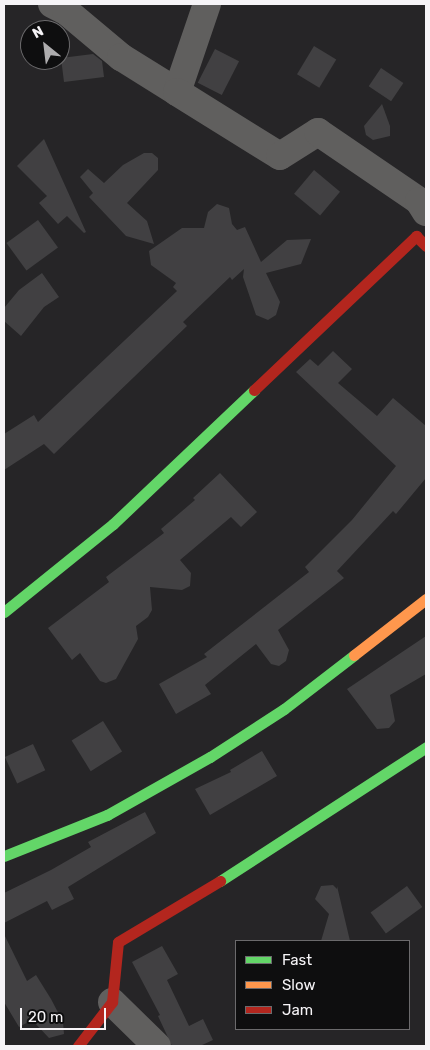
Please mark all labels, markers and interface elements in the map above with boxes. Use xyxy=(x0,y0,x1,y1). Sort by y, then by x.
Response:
north arrow xyxy=(20,20,70,70)
text: N xyxy=(29,22,46,42)
legend xyxy=(235,940,410,1030)
text: Fast xyxy=(282,951,312,969)
text: Slow xyxy=(282,976,315,994)
scale bar xyxy=(22,998,109,1030)
text: Jam xyxy=(282,1001,313,1019)
text: 20 m xyxy=(28,1008,63,1026)

